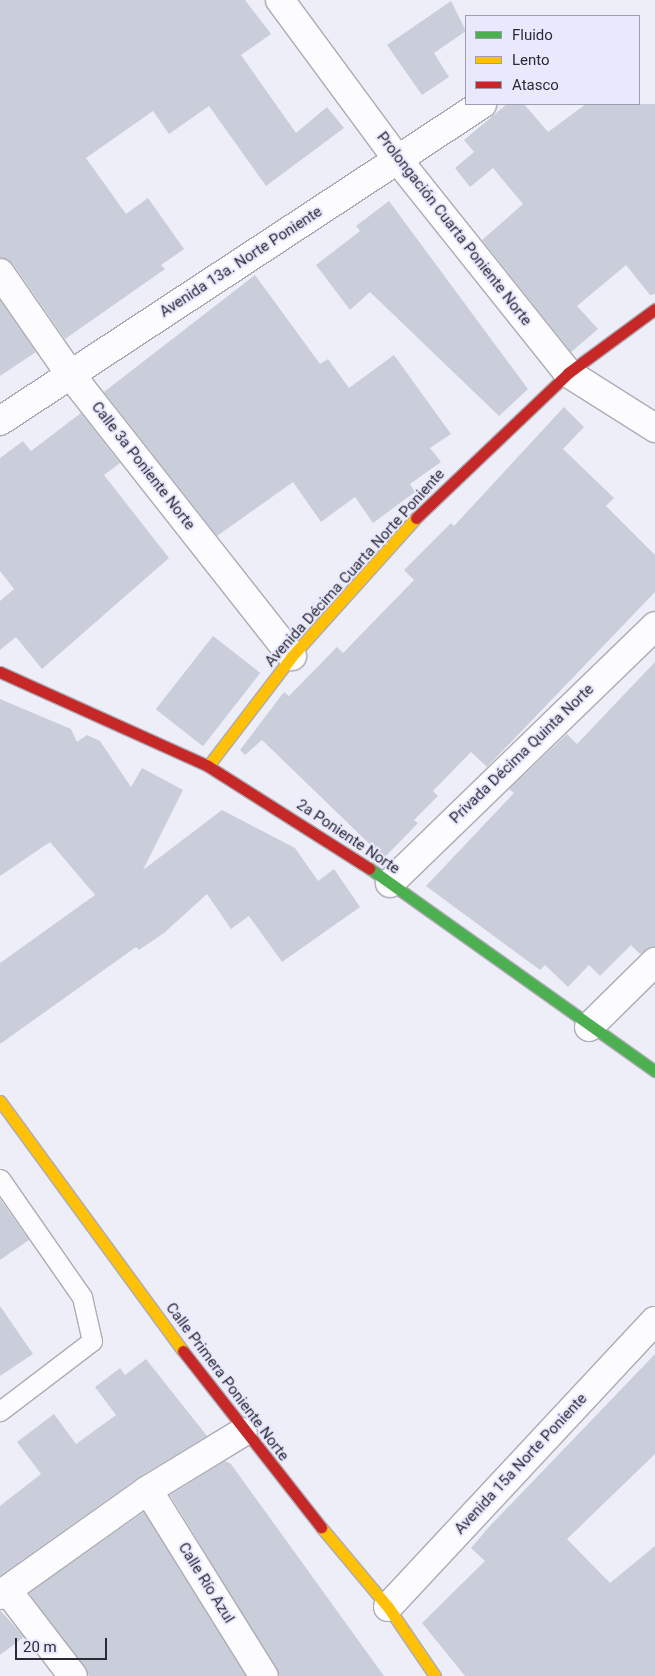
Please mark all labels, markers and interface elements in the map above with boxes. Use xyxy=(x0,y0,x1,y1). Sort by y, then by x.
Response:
legend xyxy=(465,15,640,105)
text: Fluido xyxy=(512,26,553,44)
text: Lento xyxy=(512,51,550,69)
text: Atasco xyxy=(512,76,559,94)
street label: Prolongación Cuarta Poniente Norte xyxy=(373,129,535,329)
street label: Avenida 13a. Norte Poniente xyxy=(157,203,325,321)
street label: Calle 3a Poniente Norte xyxy=(87,398,199,534)
street label: Avenida Décima Cuarta Norte Poniente xyxy=(261,465,449,671)
street label: Privada Décima Quinta Norte xyxy=(446,680,598,828)
street label: 2a Poniente Norte xyxy=(293,796,403,878)
street label: Calle Primera Poniente Norte xyxy=(162,1299,292,1465)
street label: Avenida 15a Norte Poniente xyxy=(451,1390,591,1538)
street label: Calle Río Azul xyxy=(174,1539,238,1627)
scale bar xyxy=(18,1628,110,1660)
text: 20 m xyxy=(23,1638,57,1656)

